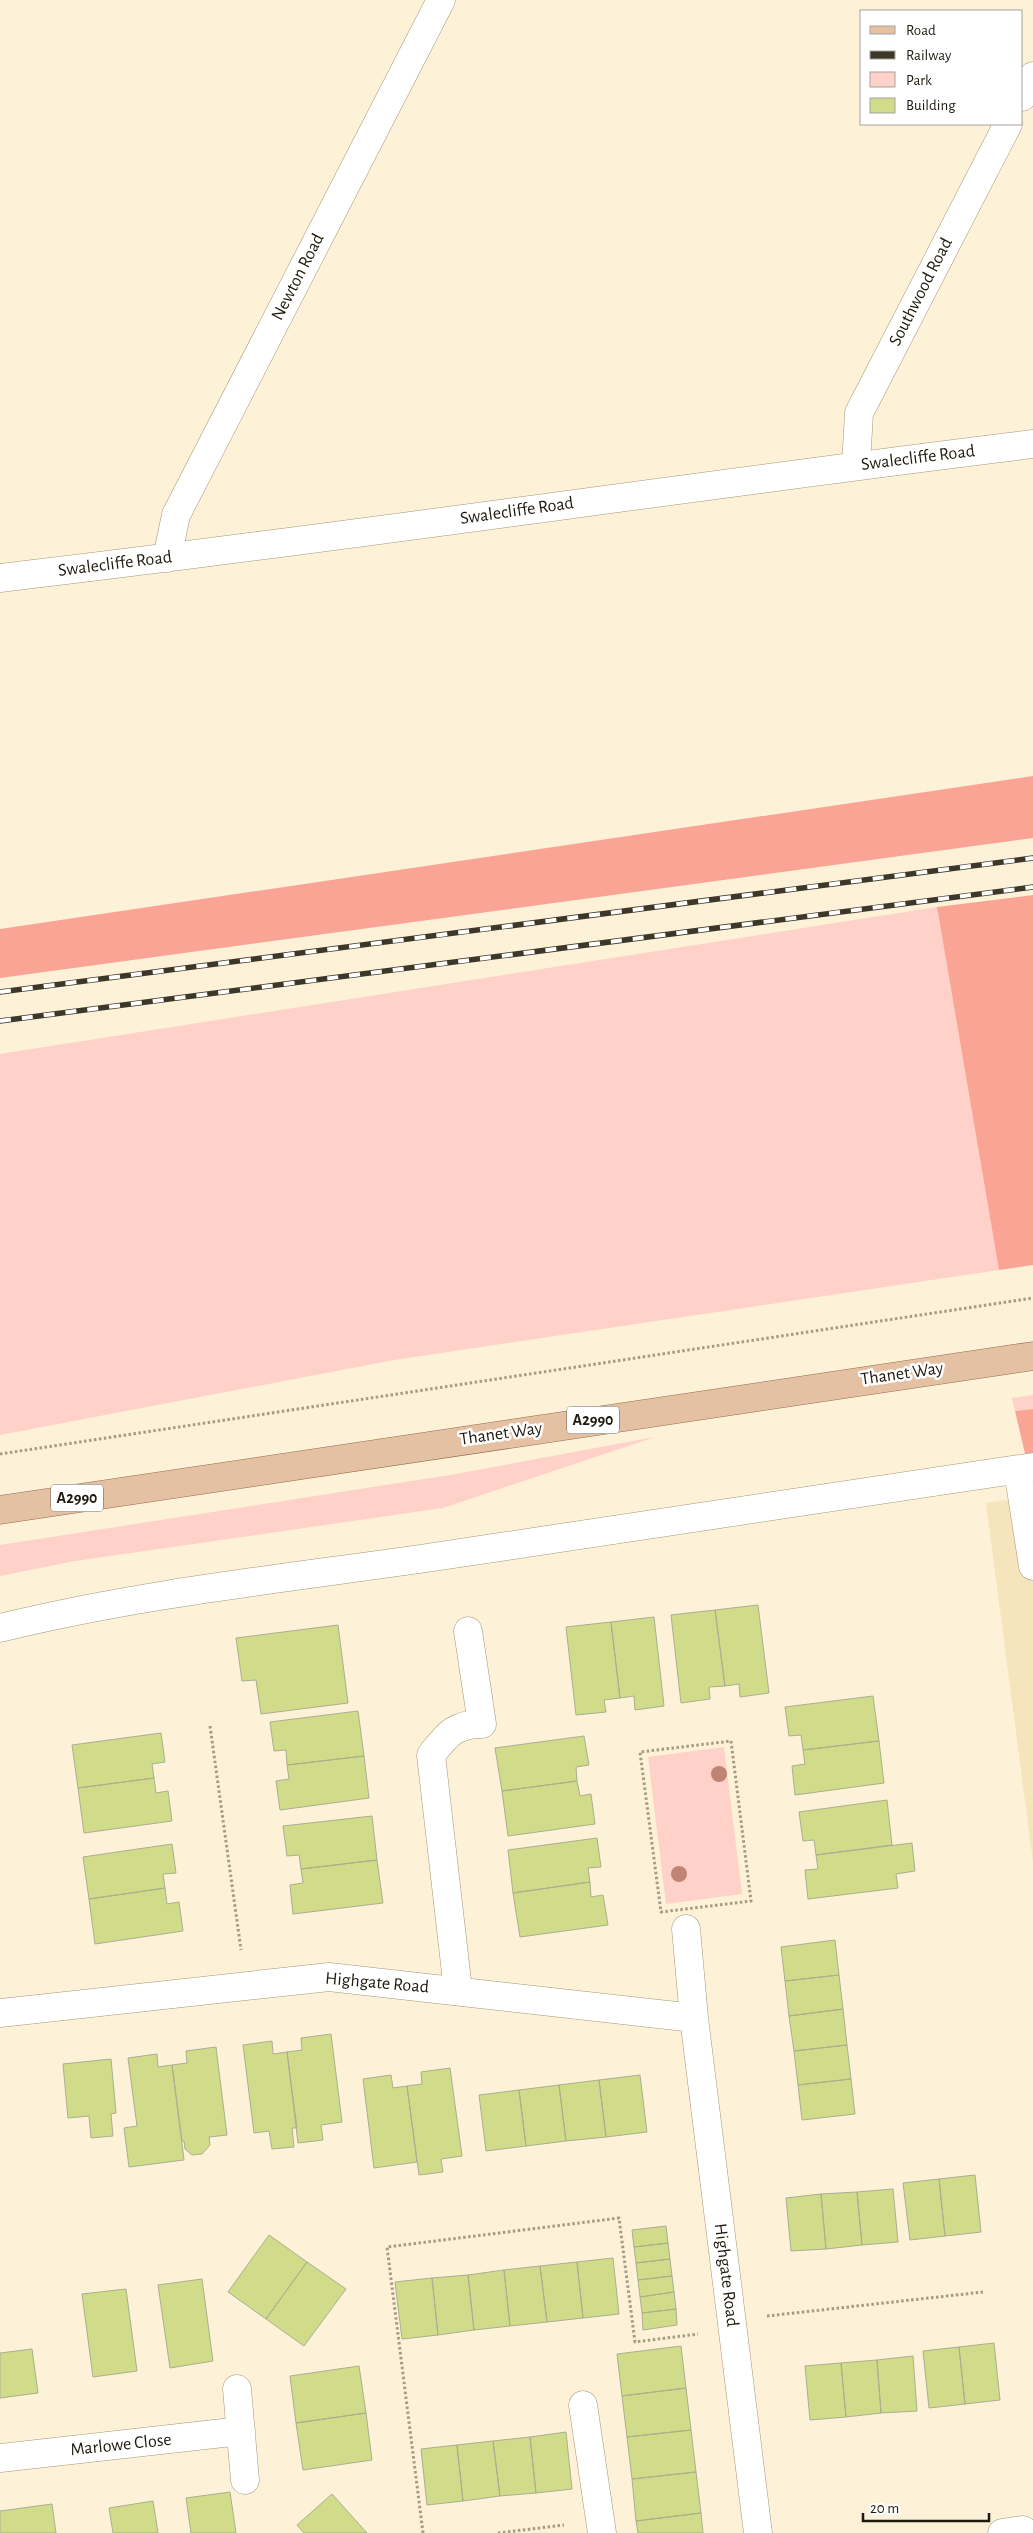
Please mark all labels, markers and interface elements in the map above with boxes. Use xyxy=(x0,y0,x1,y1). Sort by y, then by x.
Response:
legend xyxy=(860,10,1023,125)
text: Road xyxy=(906,23,936,38)
text: Railway xyxy=(906,48,952,63)
text: Park xyxy=(906,73,932,88)
text: Building xyxy=(906,98,956,113)
street label: Newton Road xyxy=(269,231,327,323)
street label: Southwood Road xyxy=(886,235,956,349)
street label: Swalecliffe Road xyxy=(860,442,976,474)
street label: Swalecliffe Road xyxy=(459,494,575,528)
street label: Swalecliffe Road xyxy=(57,548,173,580)
street label: Thanet Way xyxy=(859,1359,945,1389)
road number: A2990 xyxy=(567,1406,619,1434)
street label: Thanet Way xyxy=(458,1419,544,1449)
road number: A2990 xyxy=(51,1485,103,1512)
street label: Highgate Road xyxy=(324,1969,430,1997)
street label: Highgate Road xyxy=(711,2222,741,2328)
street label: Marlowe Close xyxy=(69,2431,173,2459)
scale bar xyxy=(863,2490,989,2522)
text: 20 m xyxy=(870,2501,899,2516)

